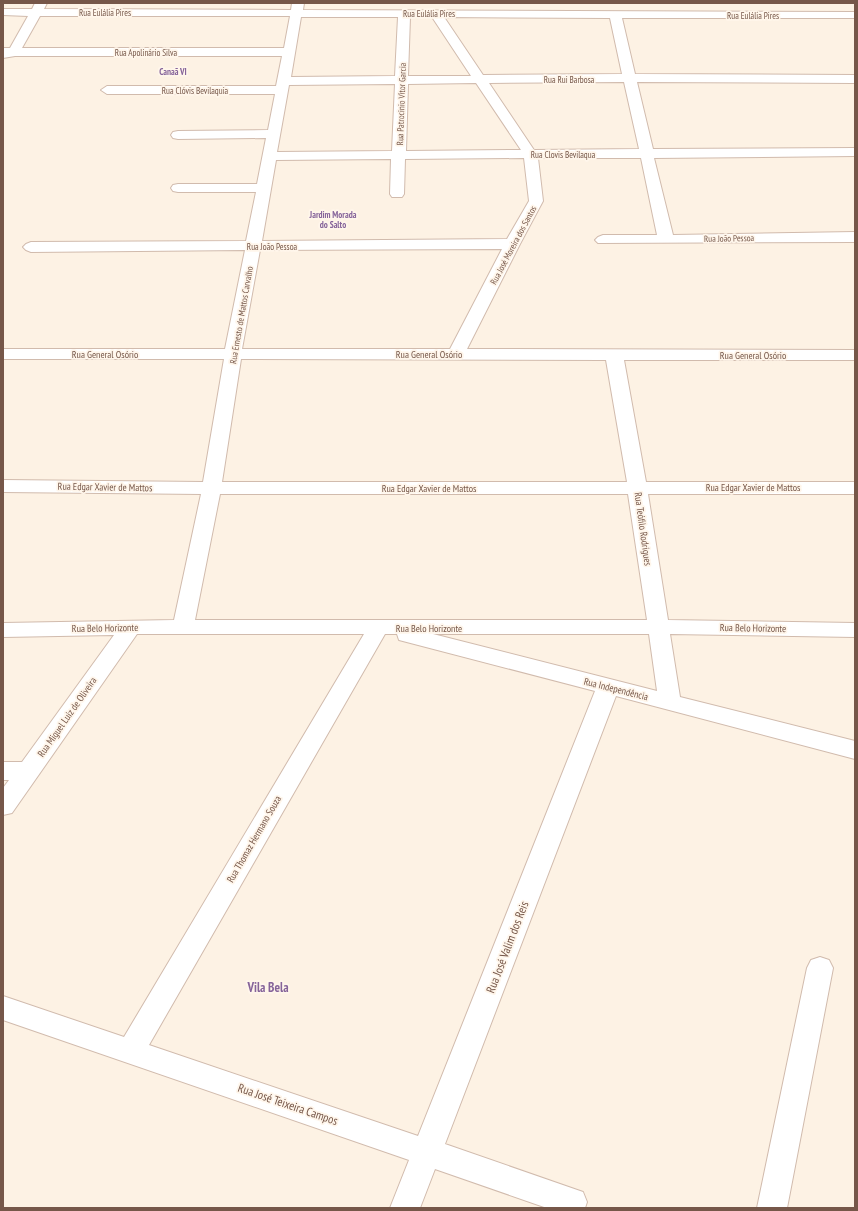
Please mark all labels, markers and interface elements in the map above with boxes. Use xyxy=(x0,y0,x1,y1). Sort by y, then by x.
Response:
street label: Rua Eulália Pires xyxy=(79,7,131,18)
street label: Rua Eulália Pires xyxy=(403,8,455,19)
street label: Rua Eulália Pires xyxy=(727,10,779,21)
street label: Rua Apolinário Silva xyxy=(115,47,178,58)
street label: Rua Patrocinio Vitor Garcia xyxy=(394,62,408,146)
district label: Canaã VI xyxy=(159,66,187,77)
street label: Rua Rui Barbosa xyxy=(544,74,595,85)
street label: Rua Clóvis Bevilaquia xyxy=(162,85,229,96)
street label: Rua Clovis Bevilaqua xyxy=(531,149,596,160)
street label: Rua José Moreira dos Santos xyxy=(488,204,538,286)
district label: Jardim Morada do Salto xyxy=(309,209,357,230)
street label: Rua João Pessoa xyxy=(704,232,755,244)
street label: Rua João Pessoa xyxy=(247,241,298,252)
street label: Rua Ernesto de Mattos Carvalho xyxy=(227,265,255,365)
street label: Rua General Osório xyxy=(72,348,138,361)
street label: Rua General Osório xyxy=(396,348,462,361)
street label: Rua General Osório xyxy=(720,349,786,362)
street label: Rua Edgar Xavier de Mattos xyxy=(58,480,153,494)
street label: Rua Edgar Xavier de Mattos xyxy=(706,481,801,494)
street label: Rua Edgar Xavier de Mattos xyxy=(382,482,477,495)
street label: Rua Teófilo Rodrigues xyxy=(631,491,655,567)
street label: Rua Belo Horizonte xyxy=(72,621,138,635)
street label: Rua Belo Horizonte xyxy=(720,621,786,635)
street label: Rua Belo Horizonte xyxy=(396,622,462,635)
street label: Rua Miguel Luiz de Oliveira xyxy=(35,675,99,759)
street label: Rua Independência xyxy=(582,675,650,703)
street label: Rua Thomaz Hermano Souza xyxy=(224,793,284,885)
street label: Rua José Valim dos Reis xyxy=(483,899,531,995)
district label: Vila Bela xyxy=(246,979,289,996)
street label: Rua José Teixeira Campos xyxy=(236,1080,340,1128)

